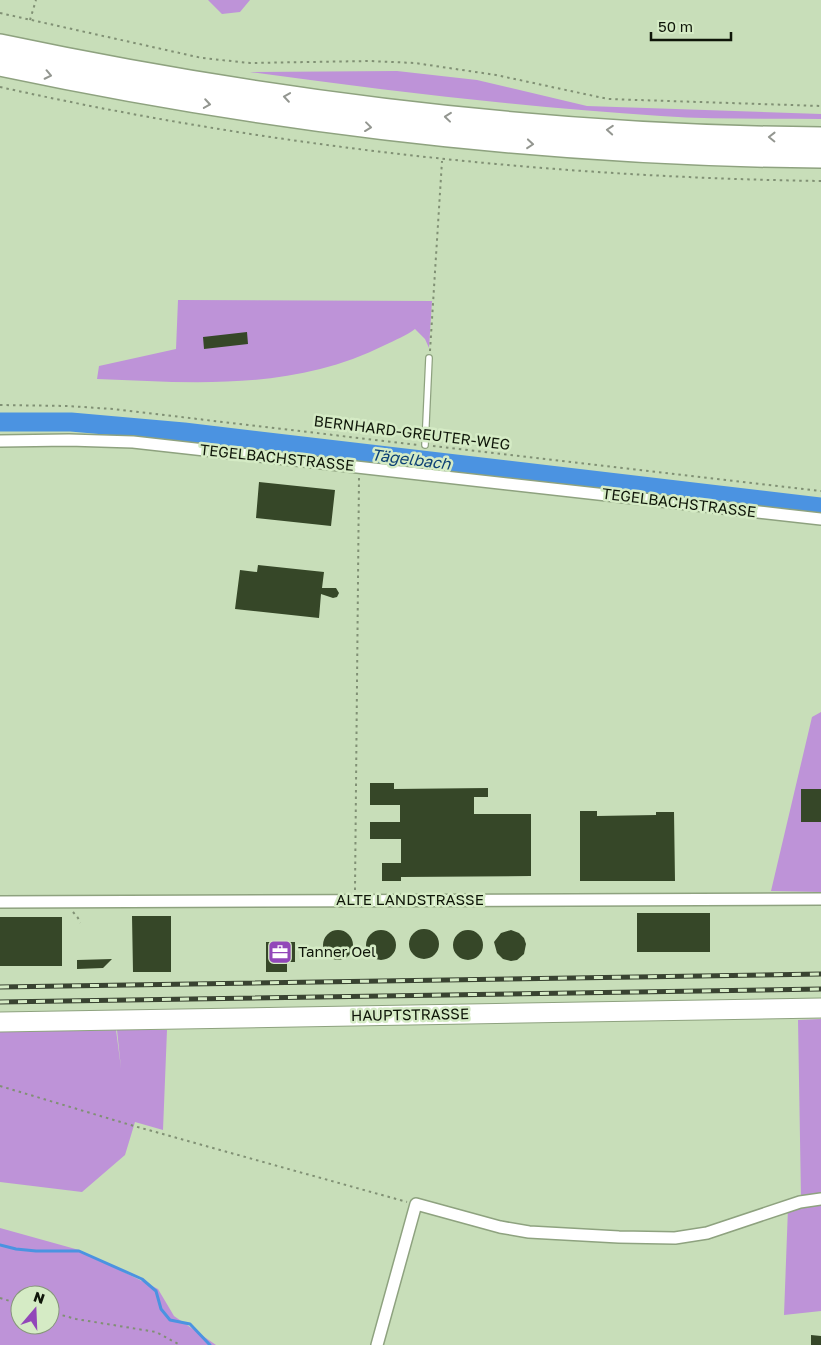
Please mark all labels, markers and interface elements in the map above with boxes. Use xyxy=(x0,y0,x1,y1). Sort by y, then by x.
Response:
scale bar xyxy=(651,10,731,42)
text: 50 m xyxy=(658,17,693,35)
one-way arrow xyxy=(43,69,52,79)
one-way arrow xyxy=(282,92,290,103)
one-way arrow xyxy=(203,99,212,109)
one-way arrow xyxy=(444,112,452,123)
one-way arrow xyxy=(365,121,373,132)
one-way arrow xyxy=(606,125,614,136)
one-way arrow xyxy=(768,132,776,143)
one-way arrow xyxy=(526,138,534,149)
street label: BERNHARD-GREUTER-WEG xyxy=(313,411,511,453)
street label: TEGELBACHSTRASSE xyxy=(199,440,355,474)
water label: Tägelbach xyxy=(370,444,453,474)
street label: TEGELBACHSTRASSE xyxy=(601,484,757,520)
street label: ALTE LANDSTRASSE xyxy=(336,890,484,908)
office icon: Tanner Oel xyxy=(267,939,293,965)
place label: Tanner Oel xyxy=(298,942,376,960)
street label: HAUPTSTRASSE xyxy=(351,1004,469,1024)
north arrow xyxy=(10,1285,60,1335)
text: N xyxy=(32,1287,47,1307)

